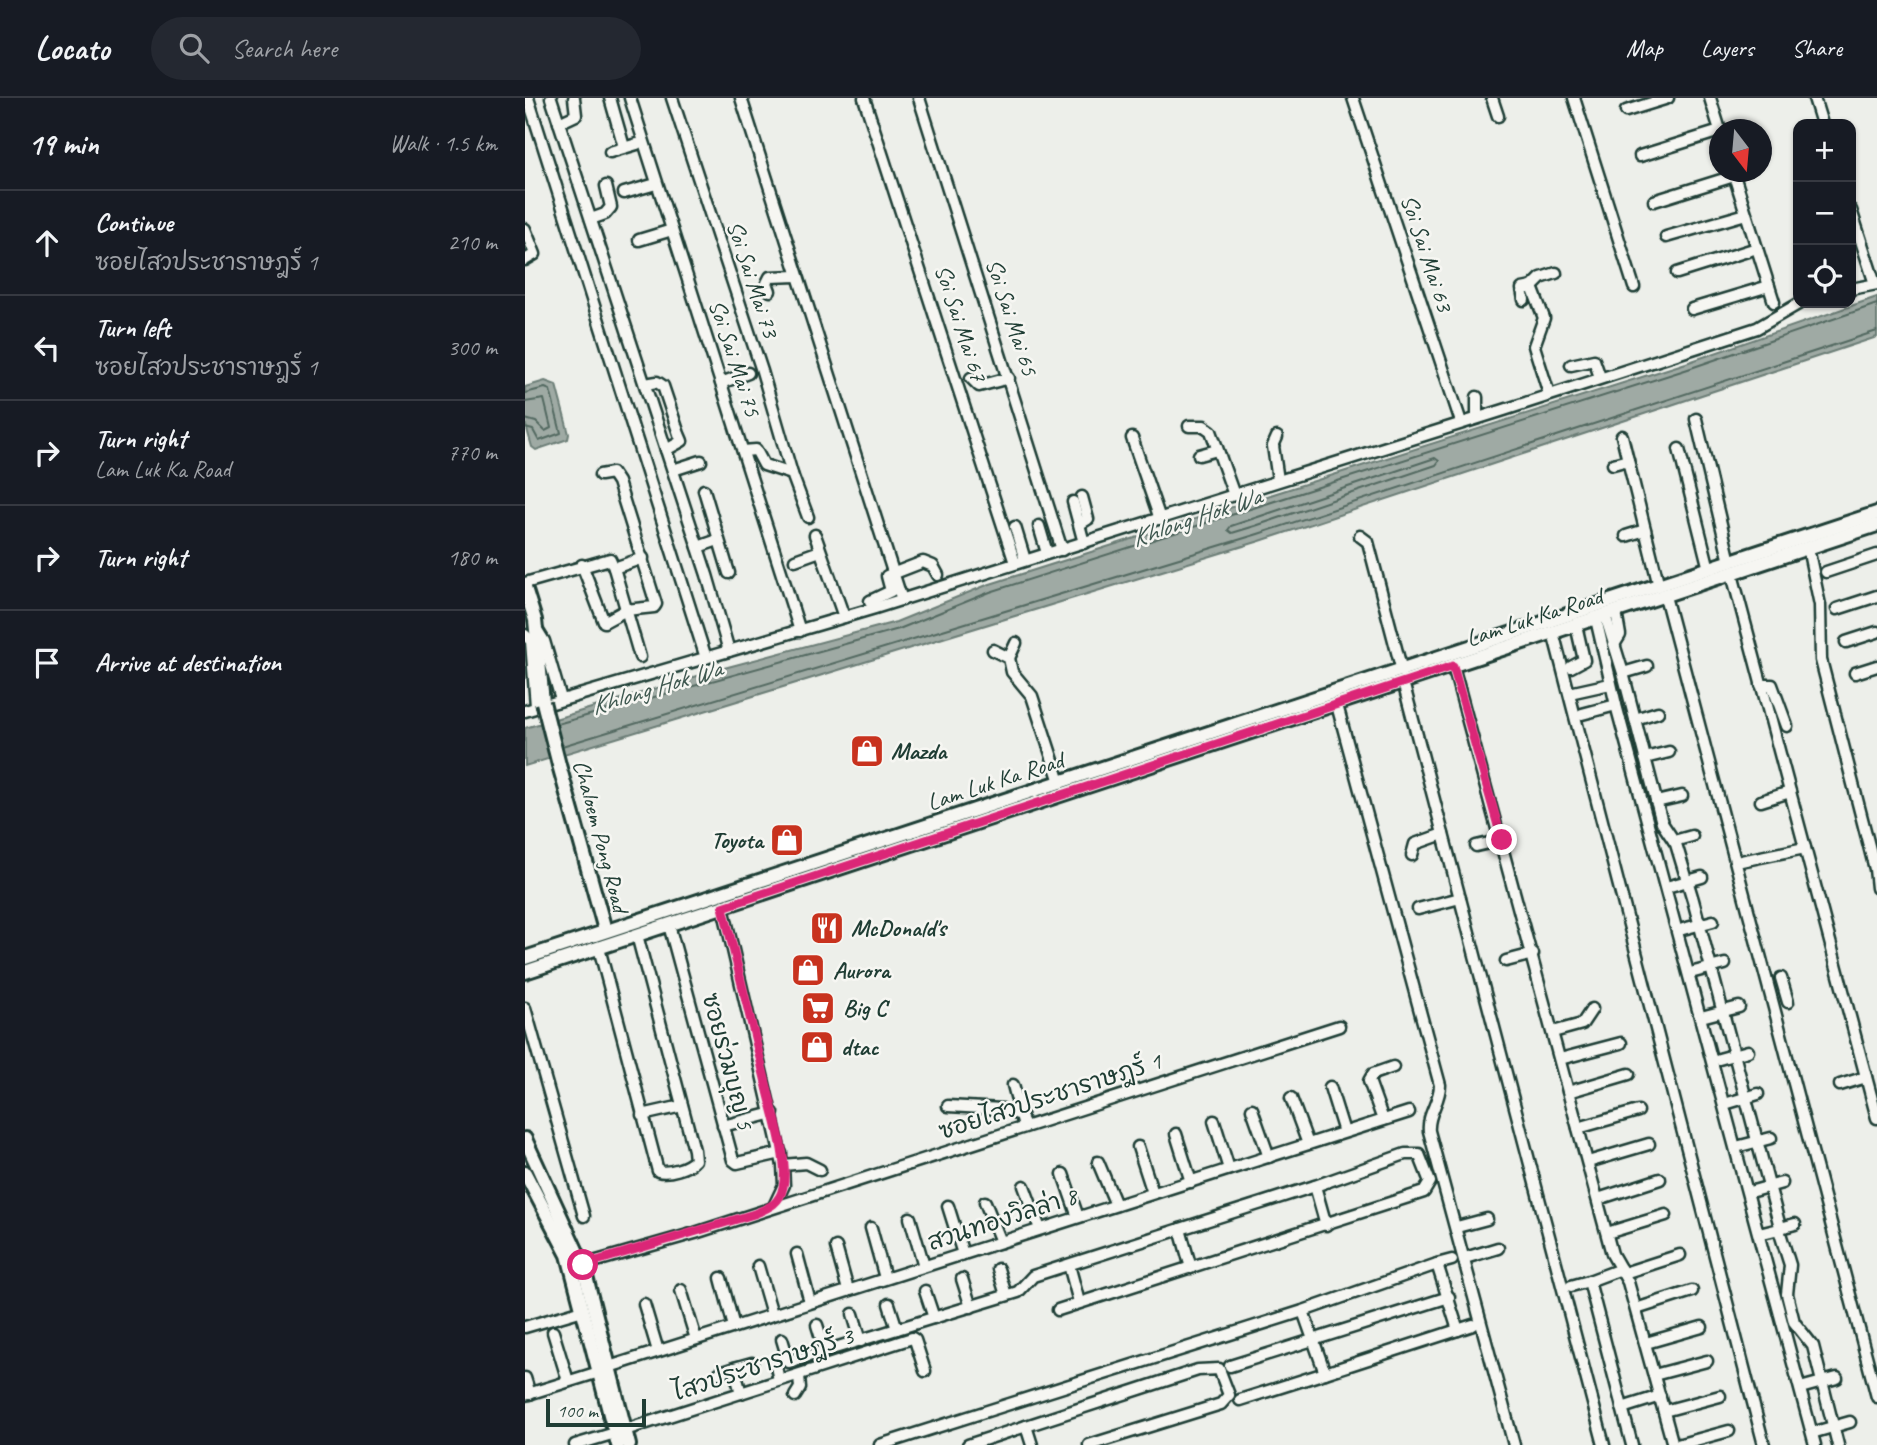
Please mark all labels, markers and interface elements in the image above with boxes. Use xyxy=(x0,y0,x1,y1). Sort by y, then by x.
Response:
search box xyxy=(151,17,641,80)
text: Locato xyxy=(35,27,109,69)
icon: search xyxy=(175,29,213,67)
text: Search here xyxy=(231,32,337,65)
text: Map xyxy=(1626,33,1663,63)
text: Layers xyxy=(1701,33,1754,63)
text: Share xyxy=(1792,33,1842,63)
north arrow xyxy=(1709,119,1772,182)
map controls xyxy=(1793,119,1856,308)
button: + xyxy=(1793,119,1856,182)
text: 19 min xyxy=(28,125,99,163)
text: Walk · 1.5 km xyxy=(389,129,497,158)
button: − xyxy=(1793,182,1856,245)
street label: Soi Sai Mai 63 xyxy=(1394,191,1461,317)
text: Continue xyxy=(95,206,173,239)
street label: Soi Sai Mai 73 xyxy=(720,217,787,343)
icon: ahead xyxy=(28,224,66,262)
text: 210 m xyxy=(448,228,497,257)
button: locate xyxy=(1793,245,1856,308)
text: ซอยไสวประชาราษฎร์ 1 xyxy=(95,248,318,277)
street label: Soi Sai Mai 65 xyxy=(979,255,1045,380)
street label: Soi Sai Mai 67 xyxy=(928,261,994,386)
street label: Soi Sai Mai 75 xyxy=(702,296,768,421)
text: Turn left xyxy=(95,311,170,344)
icon: left xyxy=(28,329,66,367)
text: 300 m xyxy=(448,333,497,362)
text: ซอยไสวประชาราษฎร์ 1 xyxy=(95,353,318,382)
text: Turn right xyxy=(95,422,186,455)
icon: right xyxy=(28,434,66,472)
text: 770 m xyxy=(448,438,497,467)
text: Lam Luk Ka Road xyxy=(95,455,230,484)
water label: Khlong Hok Wa xyxy=(1127,478,1268,555)
icon: right xyxy=(28,539,66,577)
text: Turn right xyxy=(95,541,186,574)
text: 180 m xyxy=(448,543,497,572)
street label: Lam Luk Ka Road xyxy=(1462,580,1609,653)
icon: arrive xyxy=(28,644,66,682)
text: Arrive at destination xyxy=(95,646,281,679)
water label: Khlong Hok Wa xyxy=(587,651,729,723)
shop icon: Mazda xyxy=(848,732,886,770)
place label: Mazda xyxy=(891,736,948,766)
street label: Lam Luk Ka Road xyxy=(923,744,1070,817)
street label: Chaloem Pong Road xyxy=(566,757,637,919)
shop icon: Toyota xyxy=(768,821,806,859)
route end xyxy=(1486,824,1517,855)
place label: Toyota xyxy=(711,825,765,855)
restaurant icon: McDonald's xyxy=(808,909,846,947)
place label: McDonald's xyxy=(851,913,949,943)
shop icon: Aurora xyxy=(789,951,827,989)
place label: Aurora xyxy=(833,955,892,985)
supermarket icon: Big C xyxy=(799,989,837,1027)
street label: ซอยร่วมบุญ 5 xyxy=(693,990,761,1134)
place label: Big C xyxy=(843,993,890,1023)
shop icon: dtac xyxy=(798,1028,836,1066)
place label: dtac xyxy=(841,1032,879,1062)
street label: ซอยไสวประชาราษฎร์ 1 xyxy=(935,1045,1167,1147)
street label: สวนทองวิลล่า 8 xyxy=(924,1180,1082,1257)
route start xyxy=(567,1249,598,1280)
street label: ไสวประชาราษฎร์ 3 xyxy=(668,1319,859,1409)
scale bar xyxy=(546,1396,646,1428)
text: 100 m xyxy=(557,1399,598,1423)

